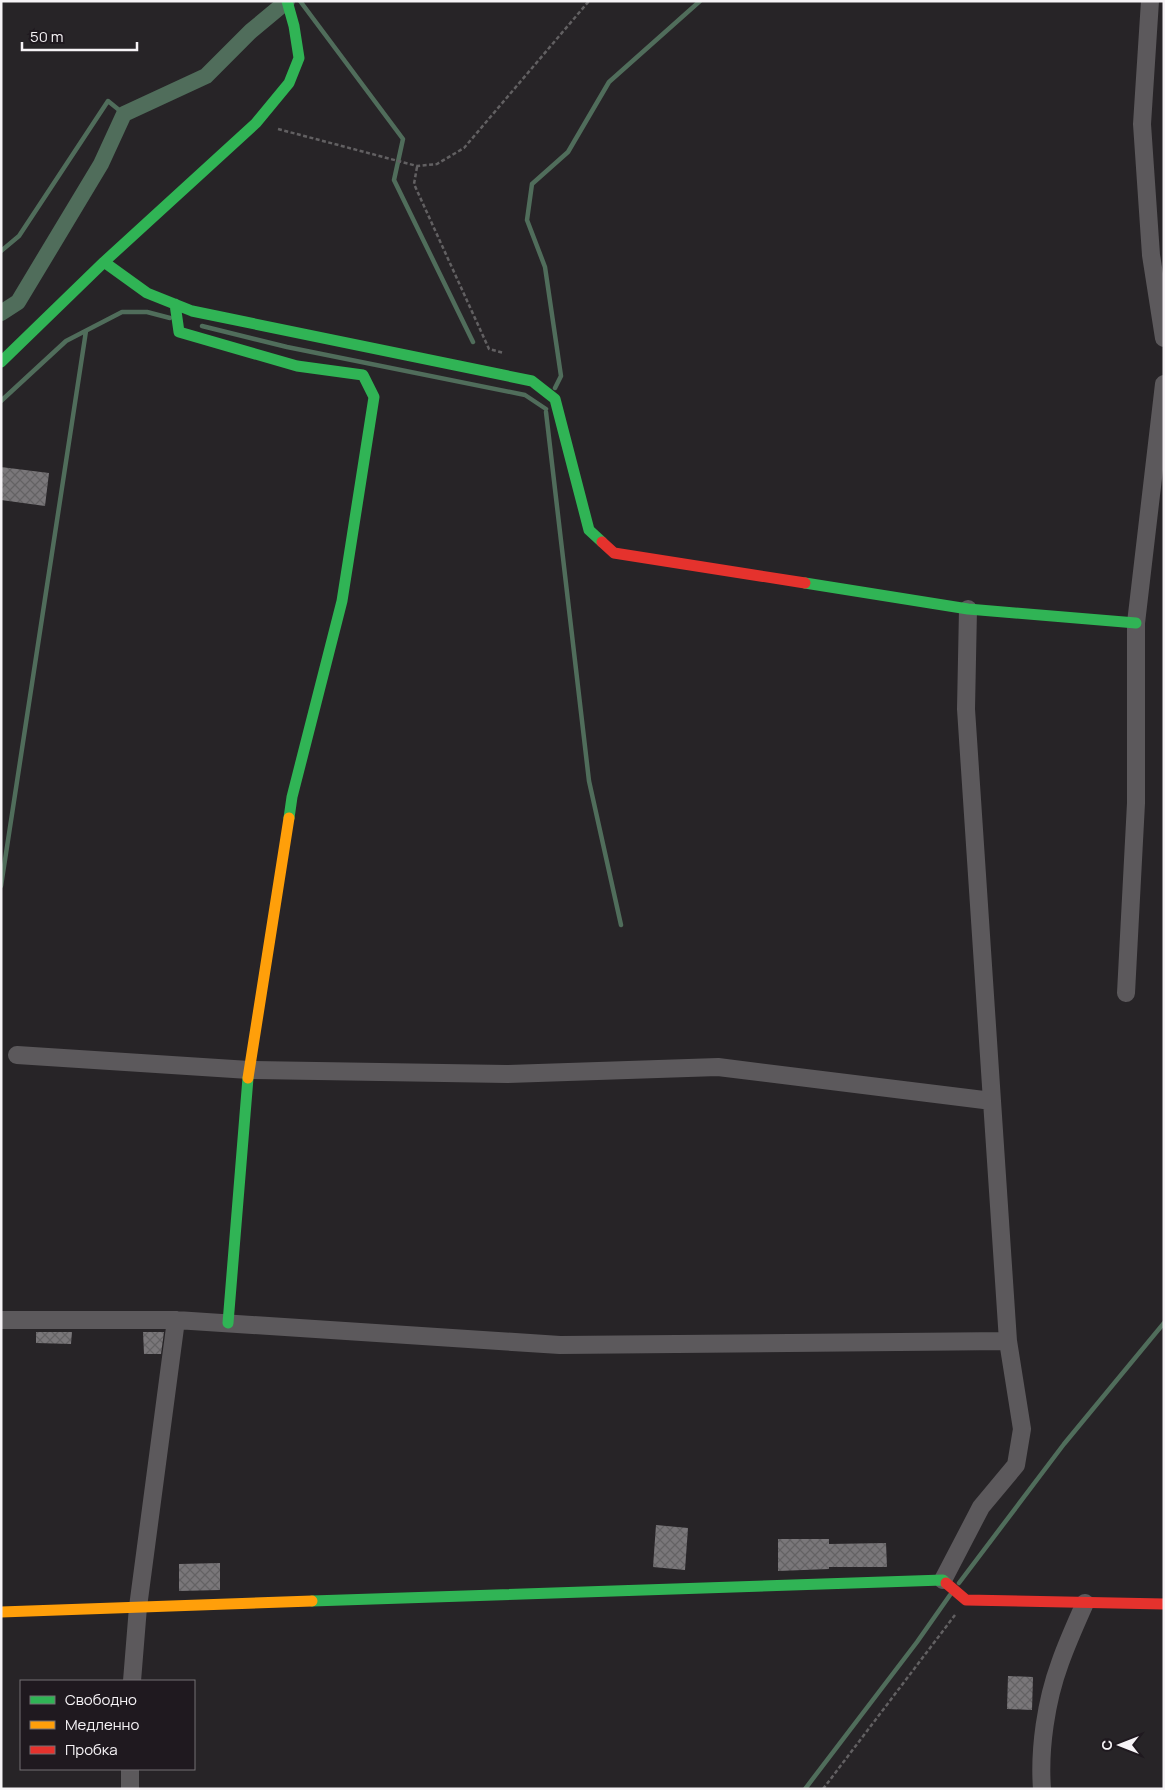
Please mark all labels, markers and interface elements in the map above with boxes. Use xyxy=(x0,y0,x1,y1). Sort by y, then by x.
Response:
scale bar xyxy=(22,20,138,52)
text: 50 m xyxy=(30,26,64,47)
legend xyxy=(20,1680,195,1770)
text: Свободно xyxy=(65,1689,137,1710)
text: Медленно xyxy=(65,1714,139,1735)
north arrow xyxy=(1095,1720,1145,1770)
text: Пробка xyxy=(65,1739,118,1760)
text: С xyxy=(1097,1740,1116,1750)

